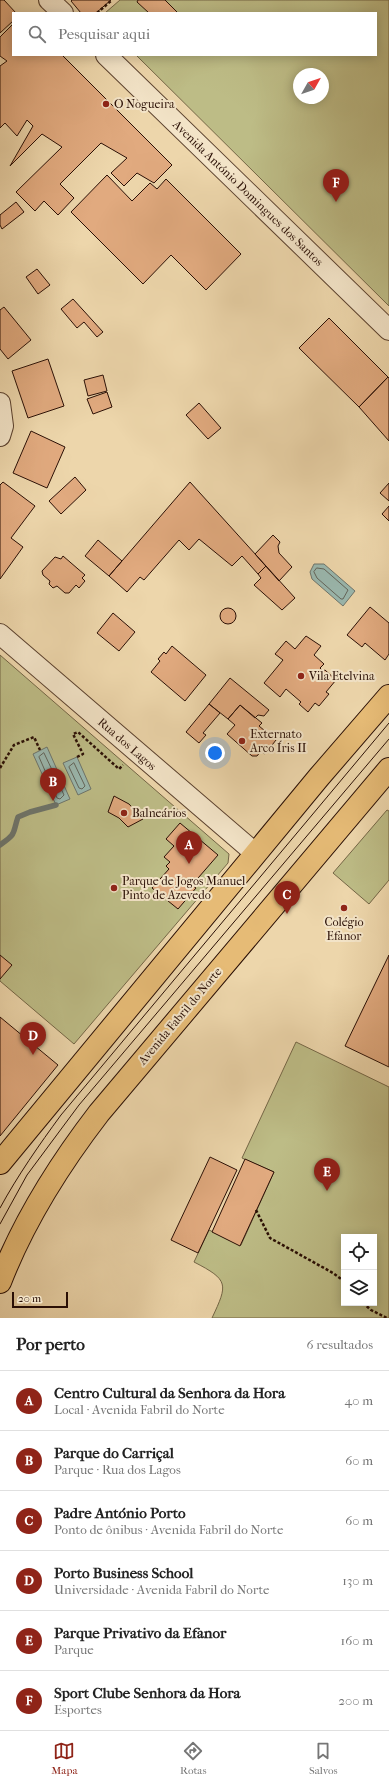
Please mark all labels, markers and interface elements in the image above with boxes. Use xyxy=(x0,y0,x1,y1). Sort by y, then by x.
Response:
search box xyxy=(12,12,377,56)
icon: search xyxy=(26,23,48,45)
text: Pesquisar aqui xyxy=(58,25,150,43)
north arrow xyxy=(293,68,329,104)
place label: O Nogueira xyxy=(114,97,175,111)
marker: O Nogueira xyxy=(101,99,111,109)
street label: Avenida António Domingues dos Santos xyxy=(169,117,326,269)
pin: F xyxy=(323,169,349,202)
place label: Vila Etelvina xyxy=(308,669,375,683)
marker: Vila Etelvina xyxy=(296,671,306,681)
street label: Rua dos Lagos xyxy=(95,715,159,774)
place label: Externato Arco Íris II xyxy=(249,727,307,755)
marker: Externato Arco Íris II xyxy=(237,736,247,746)
your location xyxy=(205,743,225,763)
pin: B xyxy=(40,768,66,801)
place label: Balneários xyxy=(132,806,187,820)
marker: Balneários xyxy=(119,808,129,818)
pin: A xyxy=(176,831,202,864)
place label: Parque de Jogos Manuel Pinto de Azevedo xyxy=(122,874,246,902)
pin: C xyxy=(274,881,300,914)
marker: Parque de Jogos Manuel Pinto de Azevedo xyxy=(109,883,119,893)
marker: Colégio Efanor xyxy=(339,903,349,913)
place label: Colégio Efanor xyxy=(324,915,364,943)
street label: Avenida Fabril do Norte xyxy=(135,965,225,1068)
pin: D xyxy=(20,1022,46,1055)
pin: E xyxy=(314,1158,340,1191)
map controls xyxy=(341,1234,377,1306)
button: locate xyxy=(341,1234,377,1270)
button: layers xyxy=(341,1270,377,1306)
scale bar xyxy=(12,1290,68,1309)
text: 20 m xyxy=(18,1292,41,1305)
text: Por perto xyxy=(16,1334,85,1354)
text: 6 resultados xyxy=(306,1337,373,1352)
text: Centro Cultural da Senhora da Hora xyxy=(54,1384,285,1402)
text: A xyxy=(25,1393,33,1408)
text: 40 m xyxy=(345,1393,373,1408)
text: Local · Avenida Fabril do Norte xyxy=(54,1402,225,1417)
text: Parque do Carriçal xyxy=(54,1444,174,1462)
text: B xyxy=(25,1453,33,1468)
text: 60 m xyxy=(345,1453,373,1468)
text: Parque · Rua dos Lagos xyxy=(54,1462,181,1477)
text: Padre António Porto xyxy=(54,1504,186,1522)
text: C xyxy=(25,1513,33,1528)
text: 60 m xyxy=(345,1513,373,1528)
text: Ponto de ônibus · Avenida Fabril do Norte xyxy=(54,1522,283,1537)
text: Porto Business School xyxy=(54,1564,193,1582)
text: D xyxy=(24,1573,34,1588)
text: 130 m xyxy=(342,1573,373,1588)
text: Universidade · Avenida Fabril do Norte xyxy=(54,1582,269,1597)
text: Parque Privativo da Efanor xyxy=(54,1624,226,1642)
text: E xyxy=(25,1633,33,1648)
text: 160 m xyxy=(341,1633,373,1648)
text: Parque xyxy=(54,1642,94,1657)
text: Sport Clube Senhora da Hora xyxy=(54,1684,241,1702)
text: F xyxy=(26,1693,32,1708)
text: 200 m xyxy=(338,1693,373,1708)
text: Esportes xyxy=(54,1702,102,1717)
tab: Mapa xyxy=(51,1740,78,1777)
tab: Rotas xyxy=(180,1740,207,1777)
tab: Salvos xyxy=(309,1740,338,1777)

